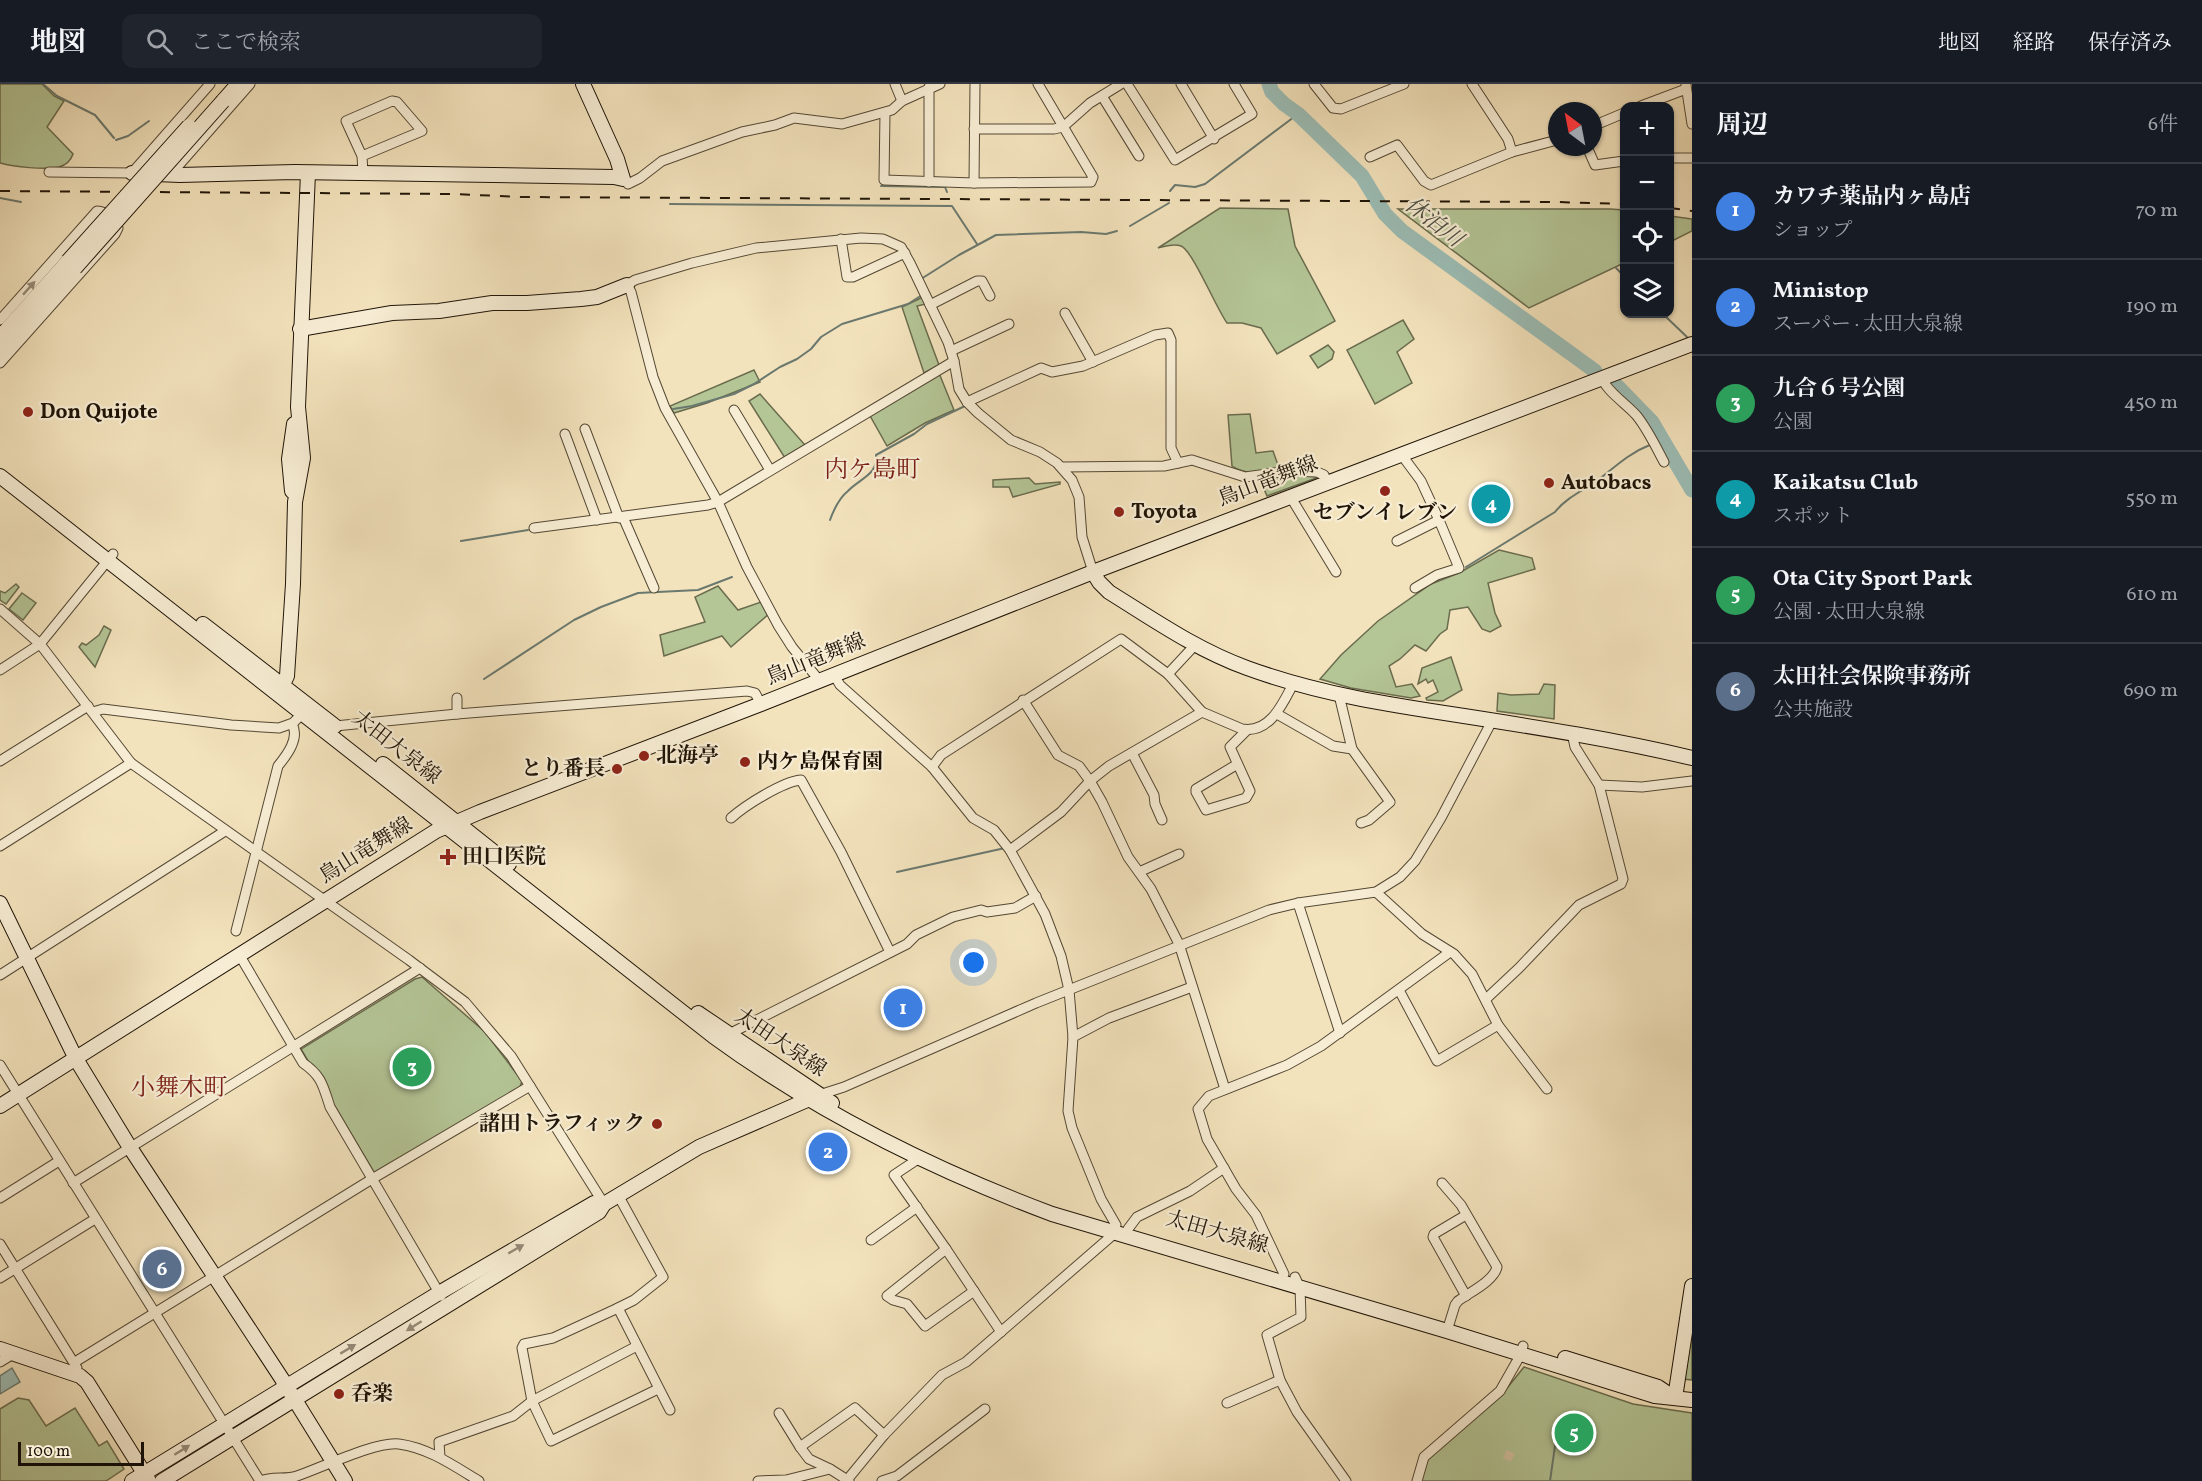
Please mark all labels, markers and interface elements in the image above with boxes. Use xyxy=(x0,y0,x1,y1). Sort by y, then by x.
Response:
search box xyxy=(122,14,542,68)
text: 地図 xyxy=(30,24,86,63)
icon: search xyxy=(143,25,176,58)
text: ここで検索 xyxy=(191,28,301,59)
text: 地図 xyxy=(1938,29,1980,58)
text: 経路 xyxy=(2013,29,2055,58)
text: 保存済み xyxy=(2088,29,2172,58)
north arrow xyxy=(1548,102,1602,156)
map controls xyxy=(1620,102,1674,318)
button: + xyxy=(1620,102,1674,156)
text: 周辺 xyxy=(1716,108,1768,144)
text: 6件 xyxy=(2148,111,2178,139)
button: − xyxy=(1620,156,1674,210)
text: カワチ薬品内ヶ島店 xyxy=(1773,182,1971,213)
water label: 休泊川 xyxy=(1397,190,1470,257)
text: 1 xyxy=(1731,197,1740,225)
text: 70 m xyxy=(2135,197,2178,225)
button: locate xyxy=(1620,210,1674,264)
text: ショップ xyxy=(1773,217,1853,245)
button: layers xyxy=(1620,264,1674,318)
text: Ministop xyxy=(1773,276,1869,307)
one-way arrow xyxy=(22,281,35,296)
text: 2 xyxy=(1730,293,1741,321)
text: 190 m xyxy=(2126,293,2178,321)
text: スーパー · 太田大泉線 xyxy=(1773,311,1963,339)
text: 九合６号公園 xyxy=(1773,374,1905,405)
text: 3 xyxy=(1730,389,1741,417)
text: 450 m xyxy=(2124,389,2178,417)
place label: Don Quijote xyxy=(40,398,158,427)
marker: Don Quijote xyxy=(21,405,35,419)
text: 公園 xyxy=(1773,409,1813,437)
street label: 鳥山竜舞線 xyxy=(1214,450,1322,514)
district label: 内ケ島町 xyxy=(824,454,920,488)
text: Kaikatsu Club xyxy=(1773,468,1918,499)
place label: Autobacs xyxy=(1561,469,1651,498)
marker: Autobacs xyxy=(1542,476,1556,490)
pin: 4 xyxy=(1472,482,1510,526)
marker: セブンイレブン xyxy=(1378,484,1392,498)
text: 4 xyxy=(1729,485,1742,513)
text: 550 m xyxy=(2125,485,2178,513)
place label: Toyota xyxy=(1131,498,1197,527)
place label: セブンイレブン xyxy=(1313,499,1457,528)
text: スポット xyxy=(1773,503,1853,531)
marker: Toyota xyxy=(1112,505,1126,519)
text: Ota City Sport Park xyxy=(1773,564,1972,595)
text: 5 xyxy=(1731,581,1740,609)
text: 610 m xyxy=(2126,581,2178,609)
text: 公園 · 太田大泉線 xyxy=(1773,599,1925,627)
street label: 鳥山竜舞線 xyxy=(762,627,870,693)
text: 太田社会保険事務所 xyxy=(1773,662,1971,693)
text: 6 xyxy=(1730,677,1741,705)
text: 690 m xyxy=(2123,677,2178,705)
text: 公共施設 xyxy=(1773,697,1853,725)
street label: 太田大泉線 xyxy=(346,704,446,792)
place label: 北海亭 xyxy=(656,742,719,771)
place label: 内ケ島保育園 xyxy=(757,748,883,777)
marker: 北海亭 xyxy=(637,749,651,763)
place label: とり番長 xyxy=(521,755,605,784)
marker: 内ケ島保育園 xyxy=(738,755,752,769)
marker: とり番長 xyxy=(610,762,624,776)
street label: 鳥山竜舞線 xyxy=(314,811,418,891)
place label: 田口医院 xyxy=(462,843,546,872)
marker: 田口医院 xyxy=(439,848,457,866)
your location xyxy=(959,948,988,977)
pin: 1 xyxy=(884,986,922,1030)
street label: 太田大泉線 xyxy=(728,1002,832,1084)
pin: 3 xyxy=(392,1044,432,1090)
district label: 小舞木町 xyxy=(131,1072,227,1106)
place label: 諸田トラフィック xyxy=(479,1110,645,1139)
marker: 諸田トラフィック xyxy=(650,1117,664,1131)
pin: 2 xyxy=(808,1130,848,1174)
street label: 太田大泉線 xyxy=(1163,1205,1271,1261)
one-way arrow xyxy=(508,1244,525,1254)
pin: 6 xyxy=(142,1246,182,1292)
one-way arrow xyxy=(406,1321,422,1332)
one-way arrow xyxy=(340,1343,356,1354)
place label: 呑楽 xyxy=(351,1380,393,1409)
marker: 呑楽 xyxy=(332,1387,346,1401)
pin: 5 xyxy=(1554,1410,1594,1456)
scale bar xyxy=(18,1439,144,1466)
text: 100 m xyxy=(27,1441,70,1463)
one-way arrow xyxy=(174,1445,190,1456)

